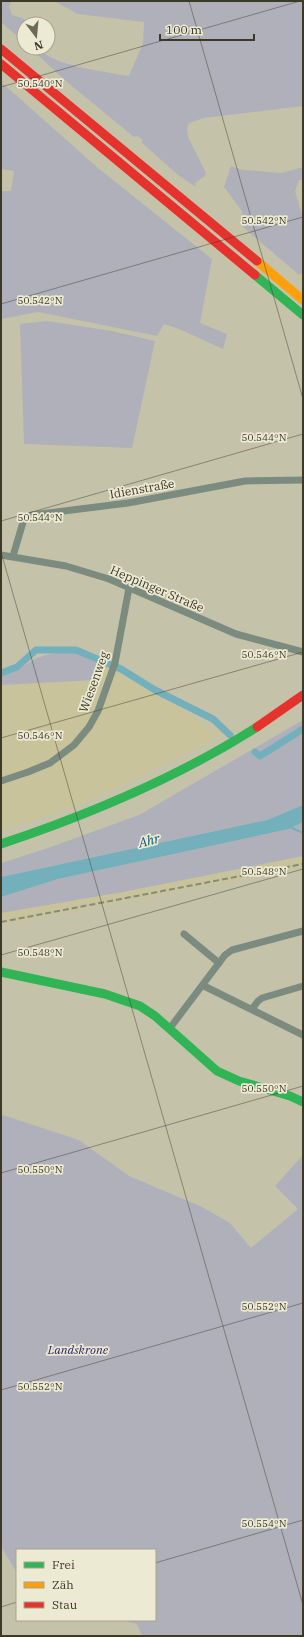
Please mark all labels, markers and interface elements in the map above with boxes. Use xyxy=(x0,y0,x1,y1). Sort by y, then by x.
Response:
north arrow xyxy=(16,16,56,56)
scale bar xyxy=(160,16,254,42)
text: 100 m xyxy=(166,22,202,37)
text: N xyxy=(32,38,45,54)
text: 50.540°N xyxy=(17,77,63,90)
text: 50.542°N xyxy=(241,214,287,227)
text: 50.542°N xyxy=(17,294,63,307)
text: 50.544°N xyxy=(241,431,287,444)
street label: Idienstraße xyxy=(108,475,175,502)
text: 50.544°N xyxy=(17,511,63,524)
street label: Heppinger Straße xyxy=(108,562,206,615)
text: 50.546°N xyxy=(241,648,287,661)
street label: Wiesenweg xyxy=(76,649,112,714)
text: 50.546°N xyxy=(17,729,63,742)
water label: Ahr xyxy=(136,830,162,852)
text: 50.548°N xyxy=(241,865,287,878)
text: 50.548°N xyxy=(17,946,63,959)
text: 50.550°N xyxy=(241,1082,287,1095)
text: 50.550°N xyxy=(17,1163,63,1176)
text: 50.552°N xyxy=(241,1300,287,1313)
park label: Landskrone xyxy=(47,1342,109,1357)
text: 50.552°N xyxy=(17,1380,63,1393)
text: 50.554°N xyxy=(241,1517,287,1530)
legend xyxy=(16,1549,156,1621)
text: Frei xyxy=(52,1557,75,1572)
text: Zäh xyxy=(52,1577,74,1592)
text: Stau xyxy=(52,1597,78,1612)

